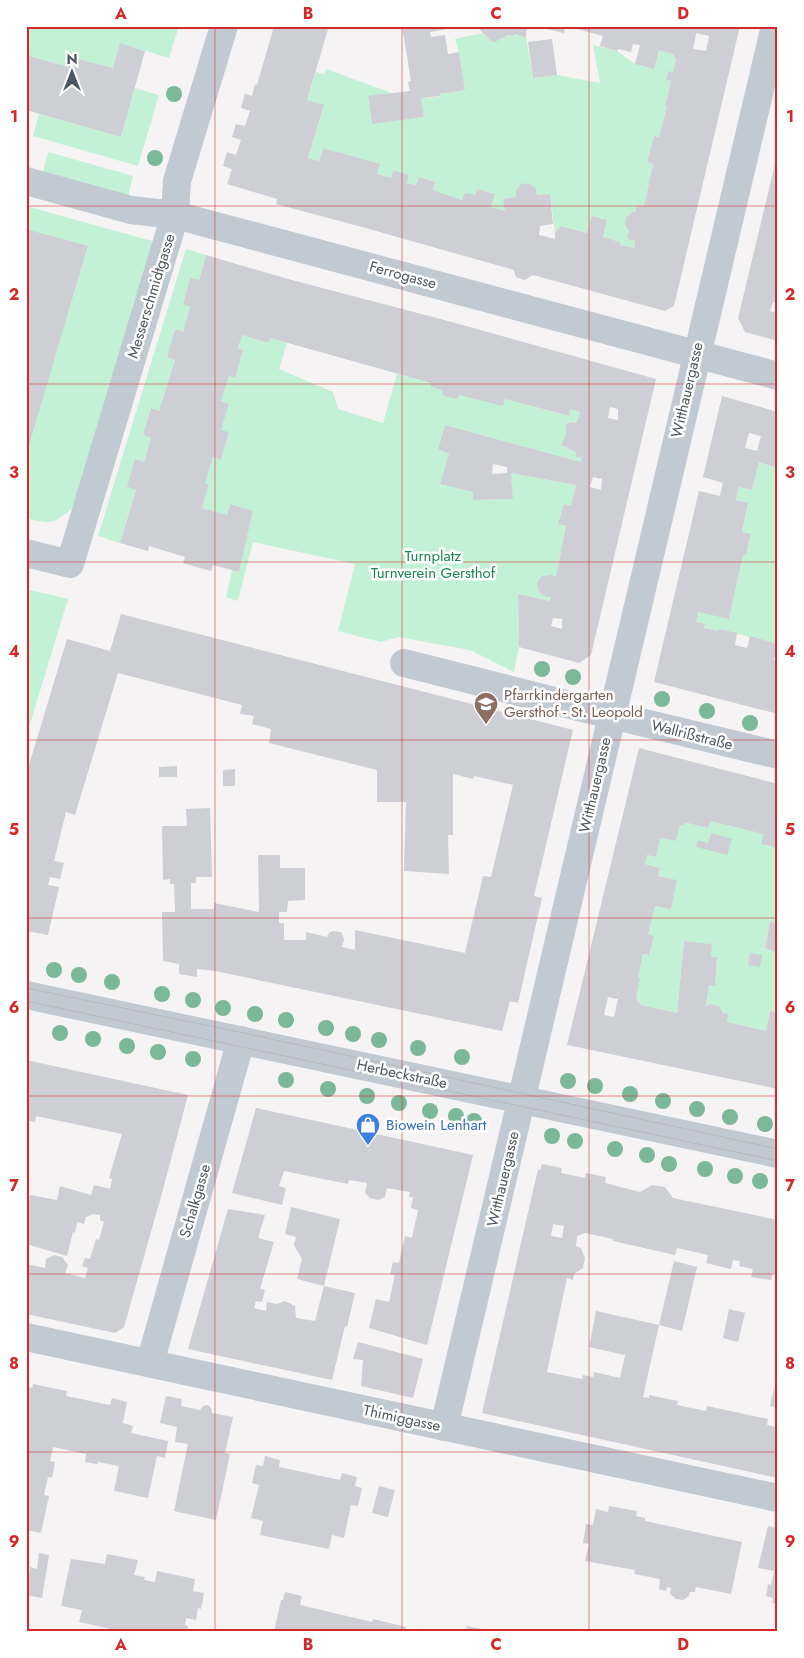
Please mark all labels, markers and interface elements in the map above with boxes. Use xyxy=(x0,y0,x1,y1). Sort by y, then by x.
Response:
text: A xyxy=(114,2,127,25)
text: B xyxy=(303,2,313,25)
text: C xyxy=(490,2,502,25)
text: D xyxy=(677,2,689,25)
north arrow xyxy=(48,48,98,98)
text: N xyxy=(66,49,78,69)
text: 1 xyxy=(10,105,18,128)
text: 1 xyxy=(786,105,794,128)
street label: Messerschmidtgasse xyxy=(122,231,180,361)
street label: Ferrogasse xyxy=(367,255,439,295)
text: 2 xyxy=(9,283,19,306)
text: 2 xyxy=(785,283,795,306)
street label: Witthauergasse xyxy=(665,340,709,440)
text: 3 xyxy=(9,461,19,484)
text: 3 xyxy=(785,461,795,484)
park label: Turnplatz Turnverein Gersthof xyxy=(371,545,496,584)
text: 4 xyxy=(8,640,20,663)
text: 4 xyxy=(784,640,796,663)
place label: Pfarrkindergarten Gersthof - St. Leopold xyxy=(504,684,643,723)
school or university icon: Pfarrkindergarten Gersthof - St. Leopold xyxy=(473,691,499,725)
street label: Wallrißstraße xyxy=(649,714,735,756)
street label: Witthauergasse xyxy=(573,735,617,835)
text: 5 xyxy=(9,818,19,841)
text: 5 xyxy=(785,818,795,841)
text: 6 xyxy=(9,996,19,1019)
text: 6 xyxy=(785,996,795,1019)
street label: Herbeckstraße xyxy=(355,1054,449,1094)
shop icon: Biowein Lenhart xyxy=(355,1112,381,1146)
place label: Biowein Lenhart xyxy=(386,1114,487,1136)
street label: Witthauergasse xyxy=(481,1129,525,1229)
street label: Schalkgasse xyxy=(174,1161,216,1241)
text: 7 xyxy=(9,1174,19,1197)
text: 7 xyxy=(785,1174,795,1197)
text: 8 xyxy=(9,1352,19,1375)
text: 8 xyxy=(785,1352,795,1375)
street label: Thimiggasse xyxy=(361,1399,443,1437)
text: 9 xyxy=(9,1530,19,1553)
text: 9 xyxy=(785,1530,795,1553)
text: A xyxy=(114,1633,127,1656)
text: B xyxy=(303,1633,313,1656)
text: C xyxy=(490,1633,502,1656)
text: D xyxy=(677,1633,689,1656)

